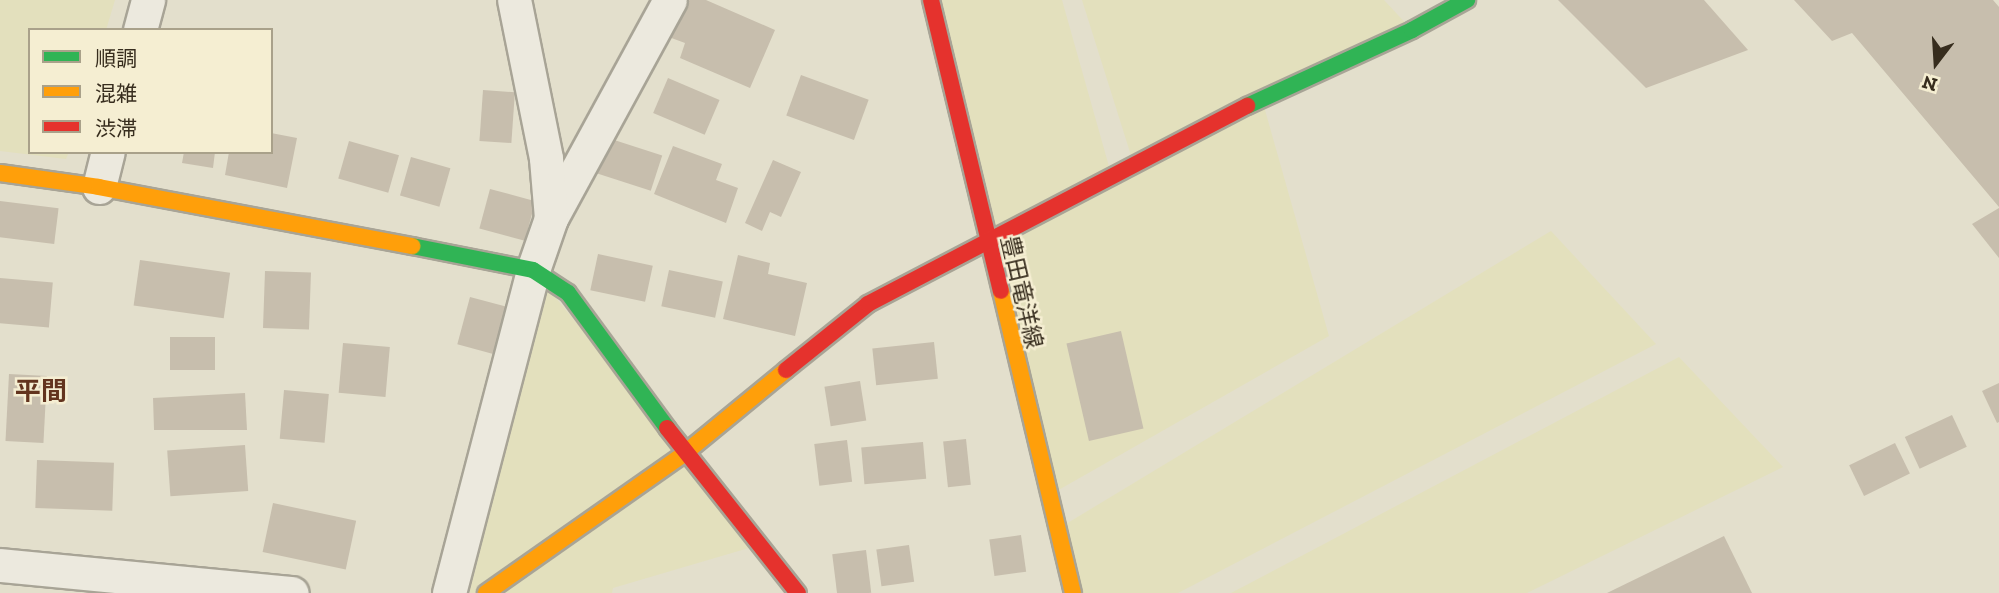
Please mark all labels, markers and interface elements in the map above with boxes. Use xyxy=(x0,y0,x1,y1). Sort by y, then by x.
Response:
legend xyxy=(28,28,273,154)
north arrow xyxy=(1901,28,1971,98)
text: 順調 xyxy=(95,46,137,71)
text: N xyxy=(1919,70,1940,97)
text: 混雑 xyxy=(95,81,137,106)
text: 渋滞 xyxy=(95,116,137,141)
street label: 豊田竜洋線 xyxy=(996,233,1048,351)
district label: 平間 xyxy=(15,376,67,408)

